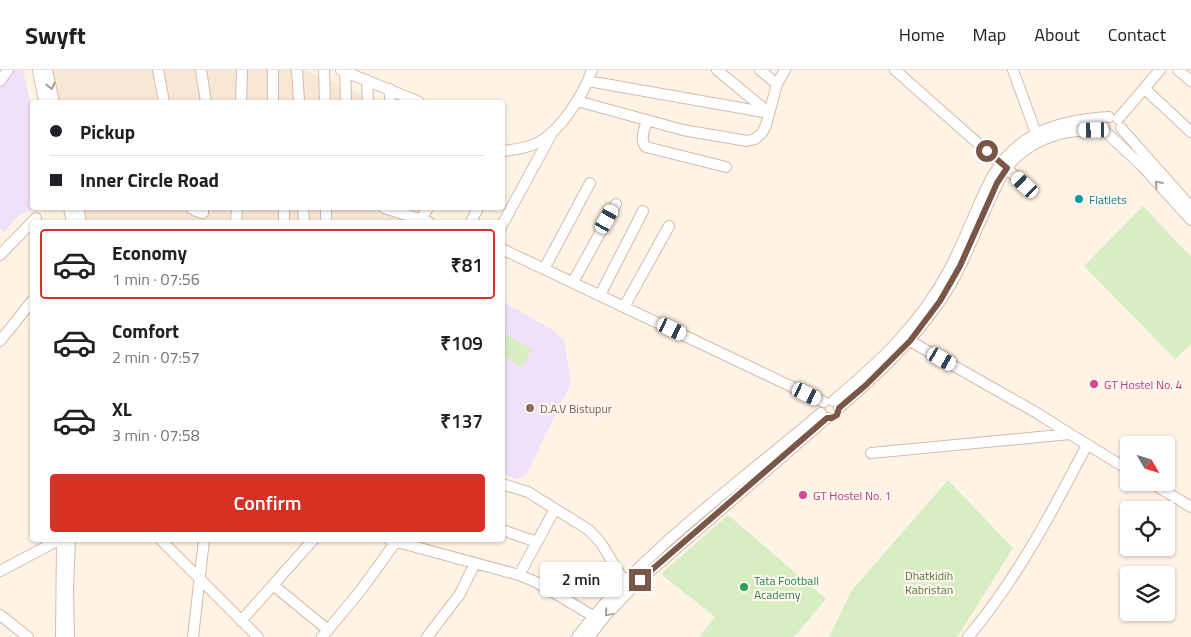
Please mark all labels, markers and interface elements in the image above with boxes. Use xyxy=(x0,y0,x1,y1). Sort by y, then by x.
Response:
text: Swyft xyxy=(25,17,86,53)
text: Home xyxy=(899,21,945,48)
text: Map xyxy=(973,21,1006,48)
text: About xyxy=(1034,21,1080,48)
text: Contact xyxy=(1108,21,1166,48)
one-way arrow xyxy=(45,82,56,91)
text: Pickup xyxy=(80,117,135,146)
car xyxy=(1078,122,1109,138)
route start xyxy=(976,140,998,162)
text: Inner Circle Road xyxy=(80,165,219,194)
car xyxy=(1008,169,1041,201)
one-way arrow xyxy=(1155,180,1164,189)
place label: Flatlets xyxy=(1089,190,1127,209)
marker: Flatlets xyxy=(1073,193,1085,205)
car xyxy=(593,202,620,236)
text: Economy xyxy=(112,238,187,267)
icon: car xyxy=(52,242,97,287)
text: ₹81 xyxy=(451,250,483,279)
text: 1 min · 07:56 xyxy=(112,267,200,291)
text: Comfort xyxy=(112,316,179,345)
car xyxy=(655,316,688,342)
icon: car xyxy=(52,320,97,365)
text: ₹109 xyxy=(440,328,483,357)
text: 2 min · 07:57 xyxy=(112,345,200,369)
car xyxy=(925,345,958,373)
place label: GT Hostel No. 4 xyxy=(1104,375,1183,394)
marker: GT Hostel No. 4 xyxy=(1088,378,1100,390)
car xyxy=(790,381,823,407)
text: XL xyxy=(112,394,132,423)
icon: car xyxy=(52,398,97,443)
place label: D.A.V Bistupur xyxy=(540,399,612,418)
marker: D.A.V Bistupur xyxy=(524,402,536,414)
text: ₹137 xyxy=(440,406,483,435)
text: 3 min · 07:58 xyxy=(112,423,200,447)
north arrow xyxy=(1120,436,1175,491)
map controls xyxy=(1120,436,1175,621)
button: Confirm xyxy=(50,474,485,532)
place label: GT Hostel No. 1 xyxy=(813,486,891,505)
marker: GT Hostel No. 1 xyxy=(797,489,809,501)
button: locate xyxy=(1120,501,1175,556)
callout: 2 min xyxy=(540,562,622,598)
park label: Dhatkidih Kabristan xyxy=(905,566,953,599)
button: layers xyxy=(1120,566,1175,621)
text: 2 min xyxy=(562,567,600,591)
route end xyxy=(629,569,651,591)
place label: Tata Football Academy xyxy=(754,571,819,604)
marker: Tata Football Academy xyxy=(738,581,750,593)
one-way arrow xyxy=(604,608,613,617)

